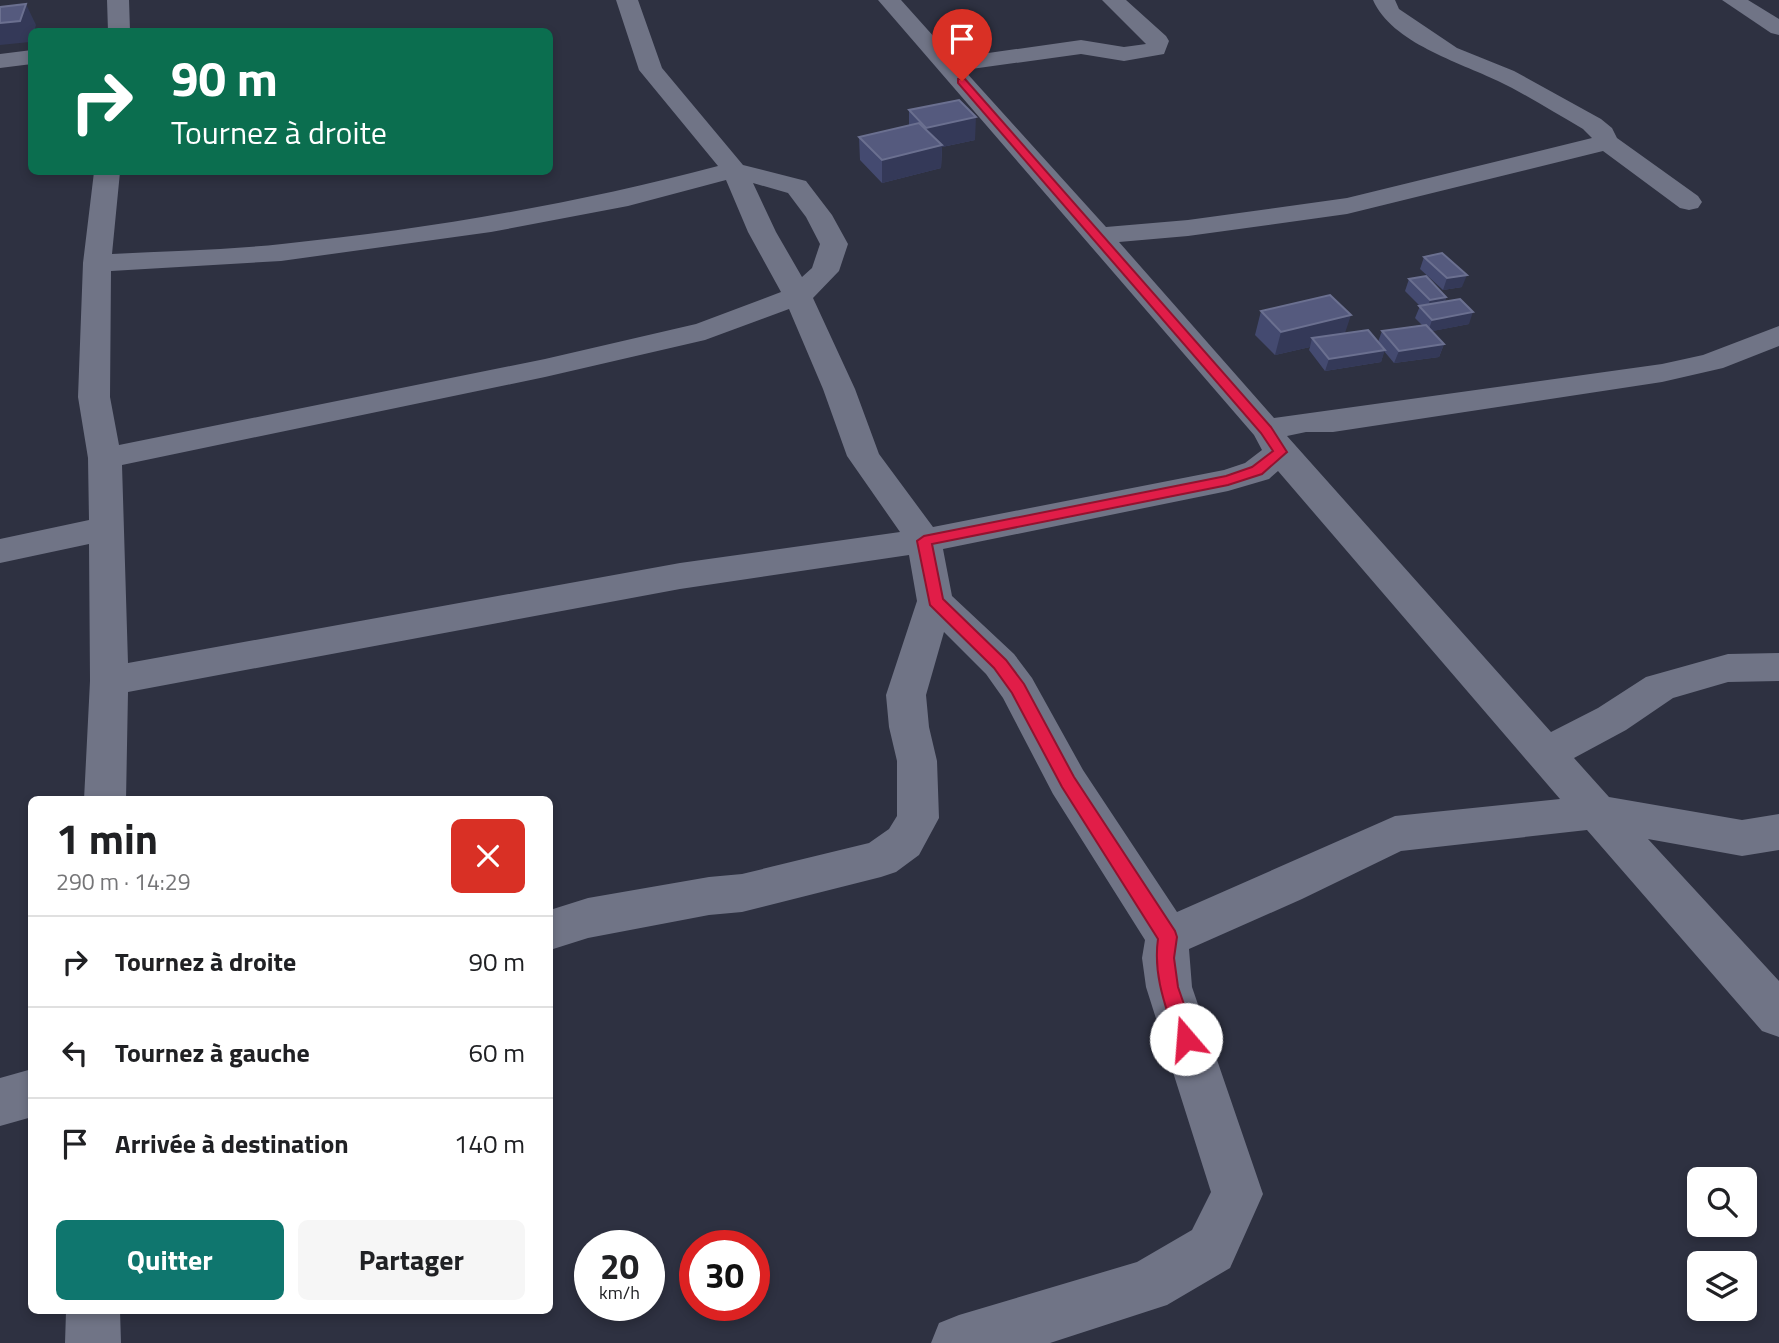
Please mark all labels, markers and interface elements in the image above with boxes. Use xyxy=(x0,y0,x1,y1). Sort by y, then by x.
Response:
pin xyxy=(932,9,992,81)
icon: arrive xyxy=(943,20,981,58)
text: 90 m xyxy=(171,40,278,115)
icon: right xyxy=(56,56,147,147)
text: Tournez à droite xyxy=(171,108,387,156)
text: 1 min xyxy=(56,806,158,870)
button: close xyxy=(451,819,525,893)
text: 290 m · 14:29 xyxy=(56,864,191,899)
text: Tournez à droite xyxy=(115,942,296,981)
text: 90 m xyxy=(468,942,525,981)
icon: right xyxy=(56,943,94,981)
position arrow xyxy=(1149,1002,1223,1076)
text: Tournez à gauche xyxy=(115,1033,310,1072)
text: 60 m xyxy=(468,1033,525,1072)
icon: left xyxy=(56,1034,94,1072)
text: Arrivée à destination xyxy=(115,1124,349,1163)
text: 140 m xyxy=(454,1124,525,1163)
icon: arrive xyxy=(56,1125,94,1163)
map controls xyxy=(1687,1167,1757,1321)
button: search xyxy=(1687,1167,1757,1237)
button: Quitter xyxy=(56,1220,284,1300)
button: Partager xyxy=(298,1220,525,1300)
speed limit sign: 30 xyxy=(679,1230,770,1321)
text: 20 xyxy=(600,1239,639,1293)
button: layers xyxy=(1687,1251,1757,1321)
text: km/h xyxy=(599,1279,640,1306)

